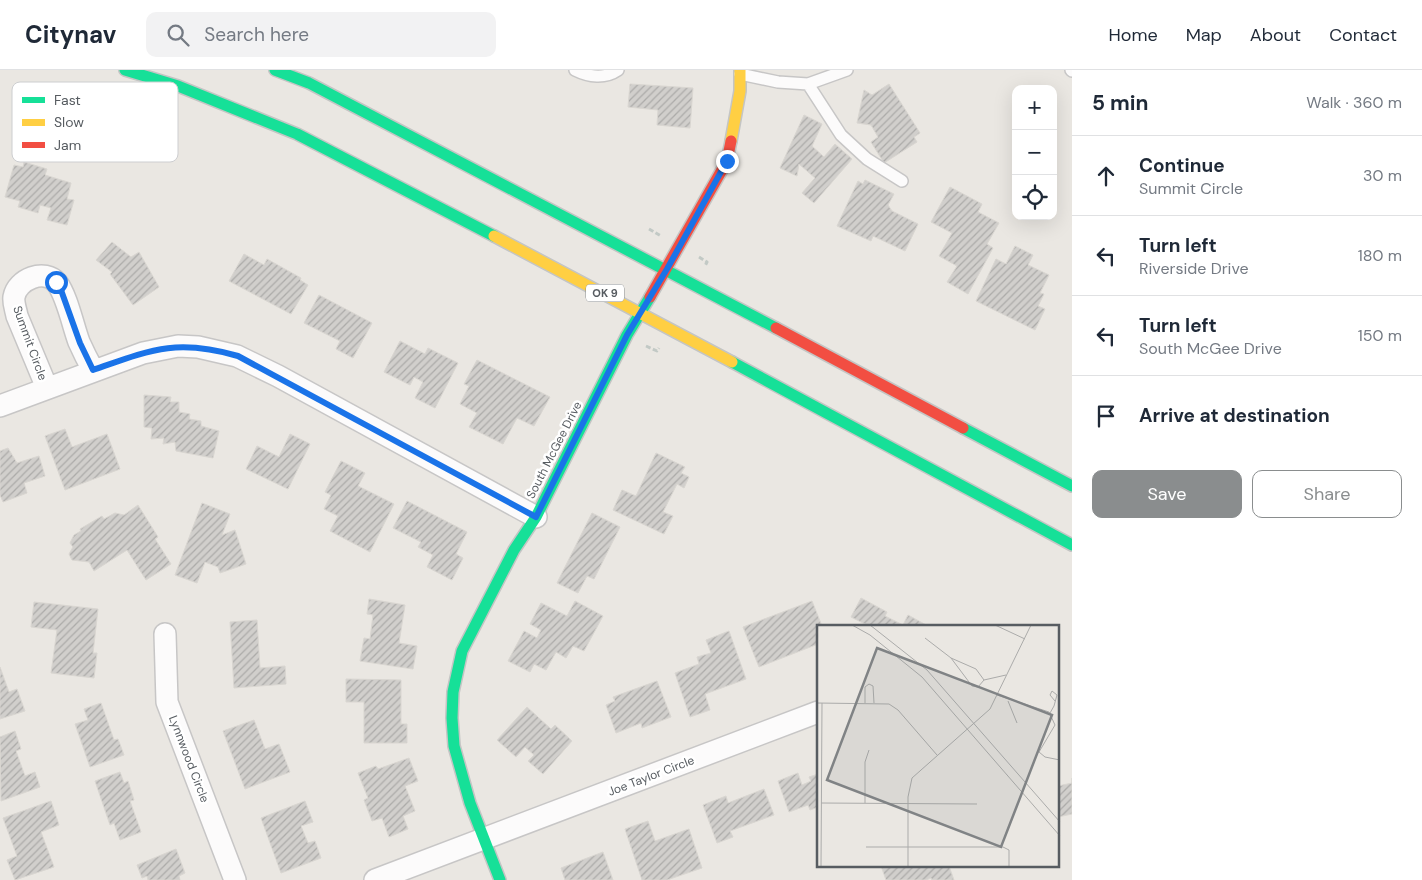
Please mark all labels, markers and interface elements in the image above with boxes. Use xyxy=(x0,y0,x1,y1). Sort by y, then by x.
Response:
search box xyxy=(146,12,496,57)
text: Citynav xyxy=(25,19,116,50)
icon: search xyxy=(164,21,192,49)
text: Search here xyxy=(204,22,309,47)
text: Home xyxy=(1108,23,1158,47)
text: Map xyxy=(1186,23,1222,47)
text: About xyxy=(1250,23,1301,47)
text: Contact xyxy=(1329,23,1397,47)
legend xyxy=(12,82,178,162)
map controls xyxy=(1012,85,1057,220)
button: + xyxy=(1012,85,1057,130)
text: 5 min xyxy=(1092,89,1148,117)
text: Fast xyxy=(54,91,81,109)
text: Walk · 360 m xyxy=(1306,92,1402,113)
text: Slow xyxy=(54,113,84,131)
button: − xyxy=(1012,130,1057,175)
text: Jam xyxy=(54,136,81,154)
route end xyxy=(716,150,739,173)
text: Continue xyxy=(1139,153,1225,178)
icon: ahead xyxy=(1092,162,1120,190)
text: 30 m xyxy=(1363,165,1402,186)
button: locate xyxy=(1012,175,1057,220)
text: Summit Circle xyxy=(1139,178,1243,199)
text: Turn left xyxy=(1139,233,1217,258)
icon: left xyxy=(1092,242,1120,270)
text: 180 m xyxy=(1358,245,1402,266)
text: Riverside Drive xyxy=(1139,258,1249,279)
route start xyxy=(45,271,68,294)
road number: OK 9 xyxy=(586,284,624,302)
street label: Summit Circle xyxy=(9,304,51,383)
text: Turn left xyxy=(1139,313,1217,338)
icon: left xyxy=(1092,322,1120,350)
text: 150 m xyxy=(1358,325,1402,346)
text: South McGee Drive xyxy=(1139,338,1282,359)
street label: South McGee Drive xyxy=(523,399,586,501)
icon: arrive xyxy=(1092,402,1120,430)
text: Arrive at destination xyxy=(1139,403,1330,428)
button: Save xyxy=(1092,470,1242,518)
button: Share xyxy=(1252,470,1402,518)
inset map xyxy=(817,625,1060,868)
street label: Lynnwood Circle xyxy=(165,713,213,805)
street label: Joe Taylor Circle xyxy=(605,752,697,800)

